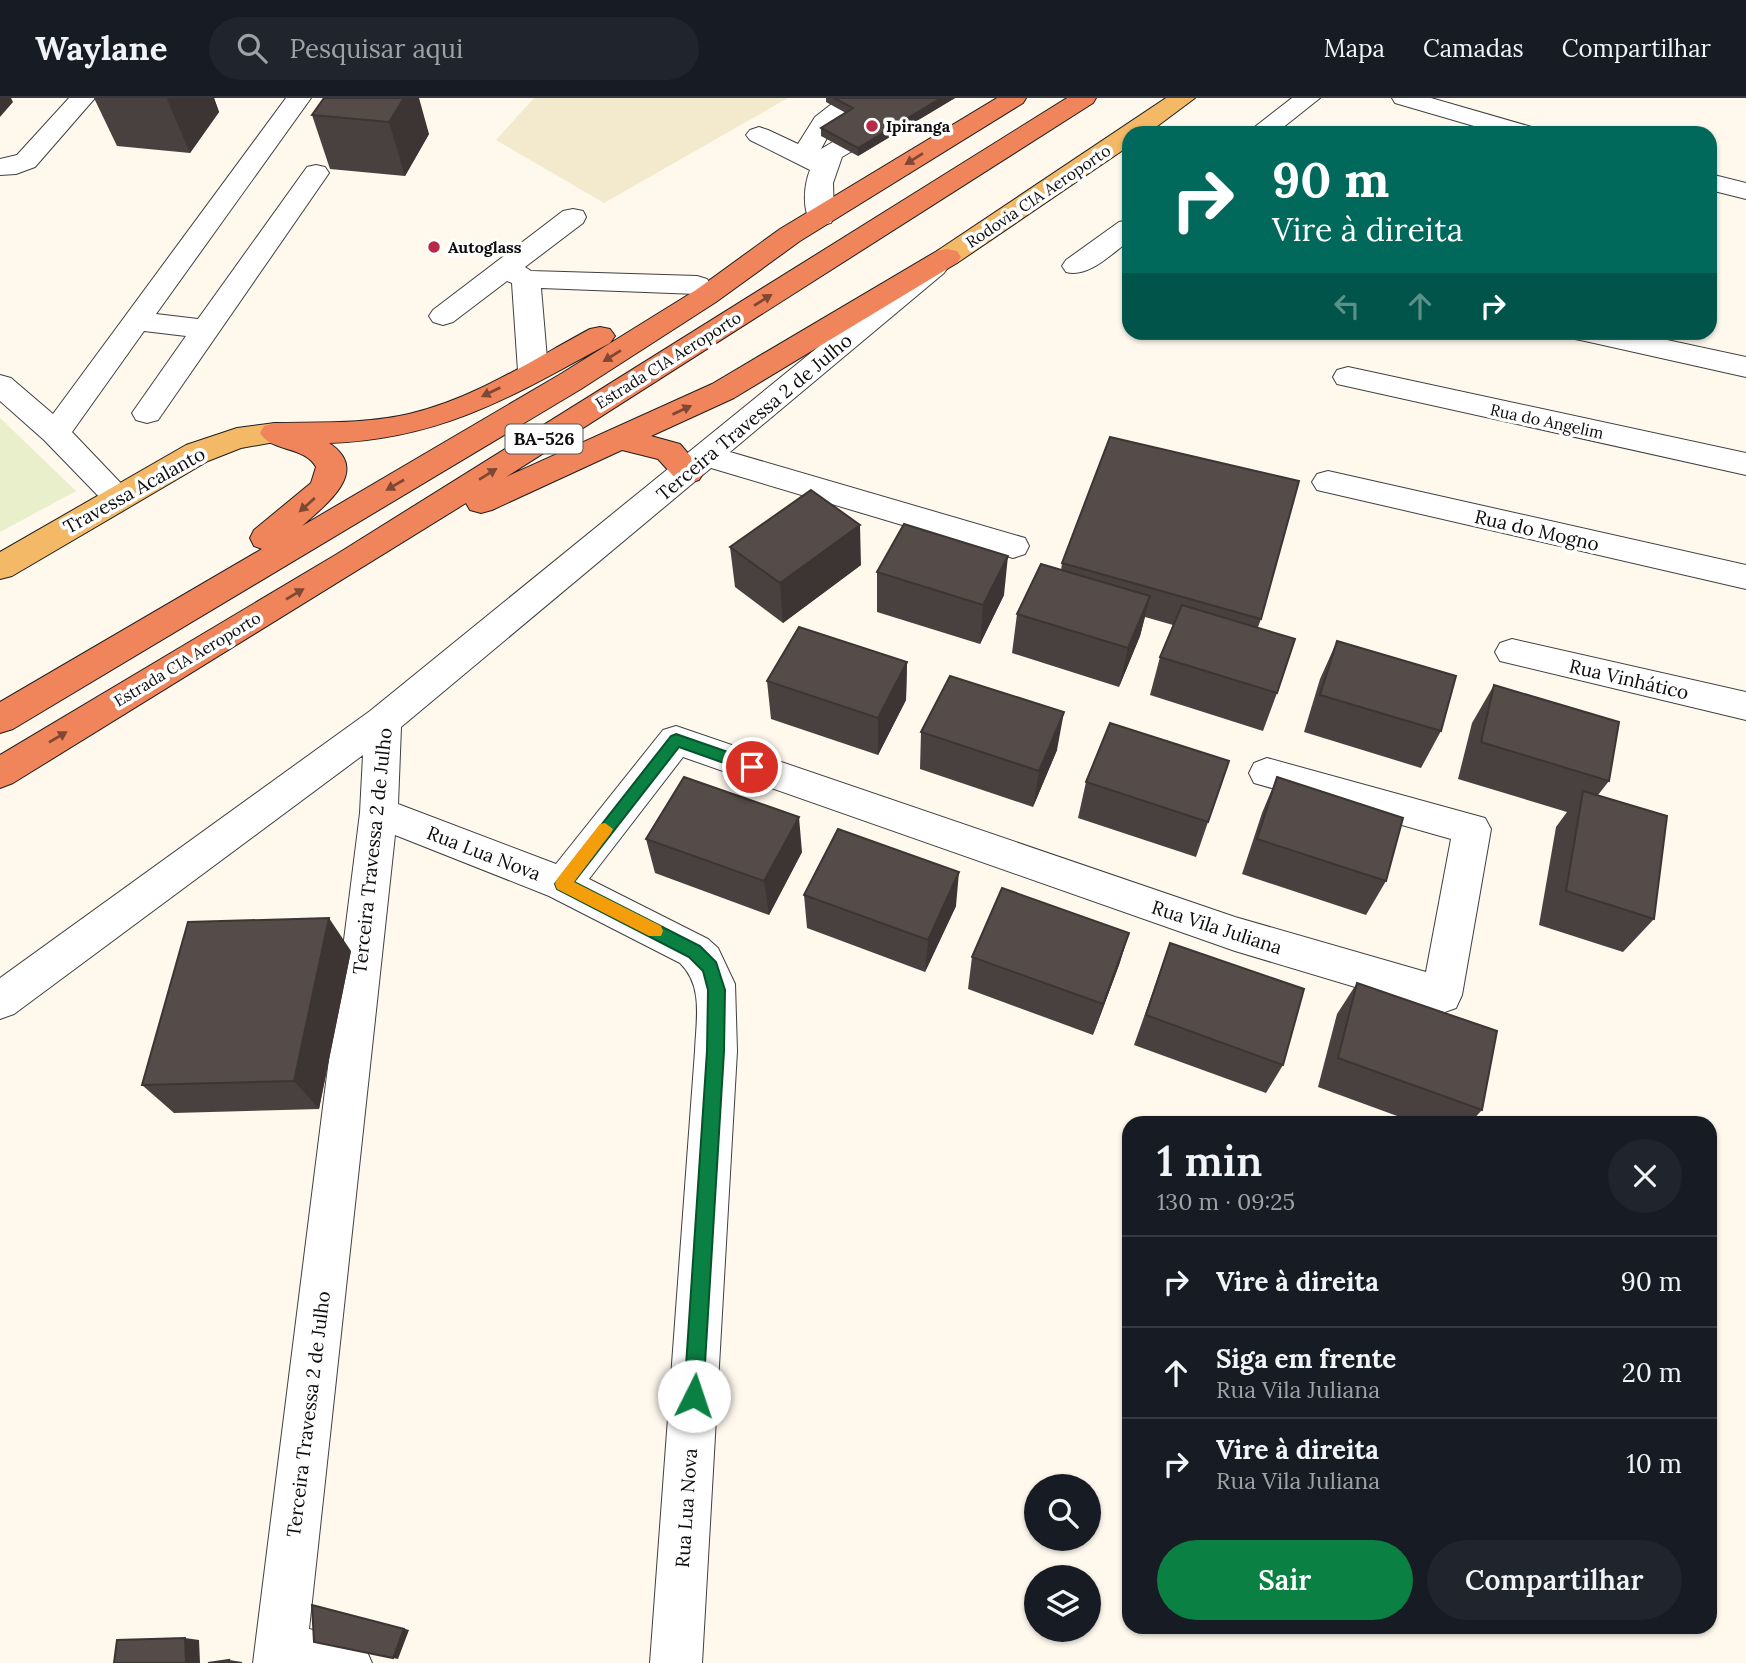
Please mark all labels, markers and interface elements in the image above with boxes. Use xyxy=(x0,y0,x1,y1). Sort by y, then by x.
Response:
search box xyxy=(209,17,699,80)
text: Waylane xyxy=(35,27,167,69)
icon: search xyxy=(233,29,271,67)
text: Pesquisar aqui xyxy=(289,32,463,65)
text: Mapa xyxy=(1324,33,1385,64)
text: Camadas xyxy=(1423,33,1524,64)
text: Compartilhar xyxy=(1562,33,1711,64)
place label: Ipiranga xyxy=(886,116,951,136)
marker: Ipiranga xyxy=(864,118,880,134)
street label: Rodovia CIA Aeroporto xyxy=(962,140,1114,252)
text: 90 m xyxy=(1272,148,1389,210)
one-way arrow xyxy=(904,153,923,166)
icon: right xyxy=(1157,154,1248,245)
text: Vire à direita xyxy=(1272,209,1463,250)
place label: Autoglass xyxy=(448,237,522,257)
marker: Autoglass xyxy=(426,239,442,255)
icon: left xyxy=(1328,287,1366,325)
icon: ahead xyxy=(1401,287,1439,325)
icon: right xyxy=(1474,287,1512,325)
one-way arrow xyxy=(754,294,773,307)
street label: Estrada CIA Aeroporto xyxy=(592,307,744,413)
street label: Terceira Travessa 2 de Julho xyxy=(651,328,857,506)
one-way arrow xyxy=(602,349,621,362)
one-way arrow xyxy=(481,386,501,397)
street label: Rua do Angelim xyxy=(1488,399,1606,443)
one-way arrow xyxy=(672,404,692,416)
road number: BA-526 xyxy=(505,424,582,454)
street label: Travessa Acalanto xyxy=(59,441,209,539)
one-way arrow xyxy=(479,467,497,481)
one-way arrow xyxy=(386,479,405,491)
one-way arrow xyxy=(299,497,316,513)
street label: Rua do Mogno xyxy=(1472,504,1602,556)
one-way arrow xyxy=(285,588,304,601)
street label: Estrada CIA Aeroporto xyxy=(110,607,264,711)
street label: Rua Vinhático xyxy=(1567,654,1691,704)
street label: Terceira Travessa 2 de Julho xyxy=(347,726,397,976)
one-way arrow xyxy=(49,731,68,743)
pin xyxy=(722,737,782,797)
icon: arrive xyxy=(733,748,771,786)
street label: Rua Lua Nova xyxy=(424,820,544,886)
street label: Rua Vila Juliana xyxy=(1149,895,1285,959)
text: 1 min xyxy=(1157,1134,1262,1188)
button: close xyxy=(1608,1139,1682,1213)
text: 130 m · 09:25 xyxy=(1157,1187,1295,1216)
icon: right xyxy=(1157,1263,1195,1301)
text: Vire à direita xyxy=(1216,1265,1379,1298)
text: 90 m xyxy=(1621,1265,1682,1298)
street label: Terceira Travessa 2 de Julho xyxy=(281,1290,335,1538)
text: Siga em frente xyxy=(1216,1342,1396,1375)
icon: ahead xyxy=(1157,1354,1195,1392)
text: 20 m xyxy=(1622,1356,1682,1389)
position arrow xyxy=(657,1359,731,1433)
text: Rua Vila Juliana xyxy=(1216,1375,1380,1404)
text: Vire à direita xyxy=(1216,1433,1379,1466)
icon: right xyxy=(1157,1445,1195,1483)
street label: Rua Lua Nova xyxy=(670,1447,702,1569)
text: 10 m xyxy=(1626,1447,1682,1480)
text: Rua Vila Juliana xyxy=(1216,1466,1380,1495)
map controls xyxy=(1024,1474,1101,1642)
button: search xyxy=(1024,1474,1101,1551)
button: Sair xyxy=(1157,1540,1413,1620)
button: Compartilhar xyxy=(1427,1540,1682,1620)
button: layers xyxy=(1024,1565,1101,1642)

